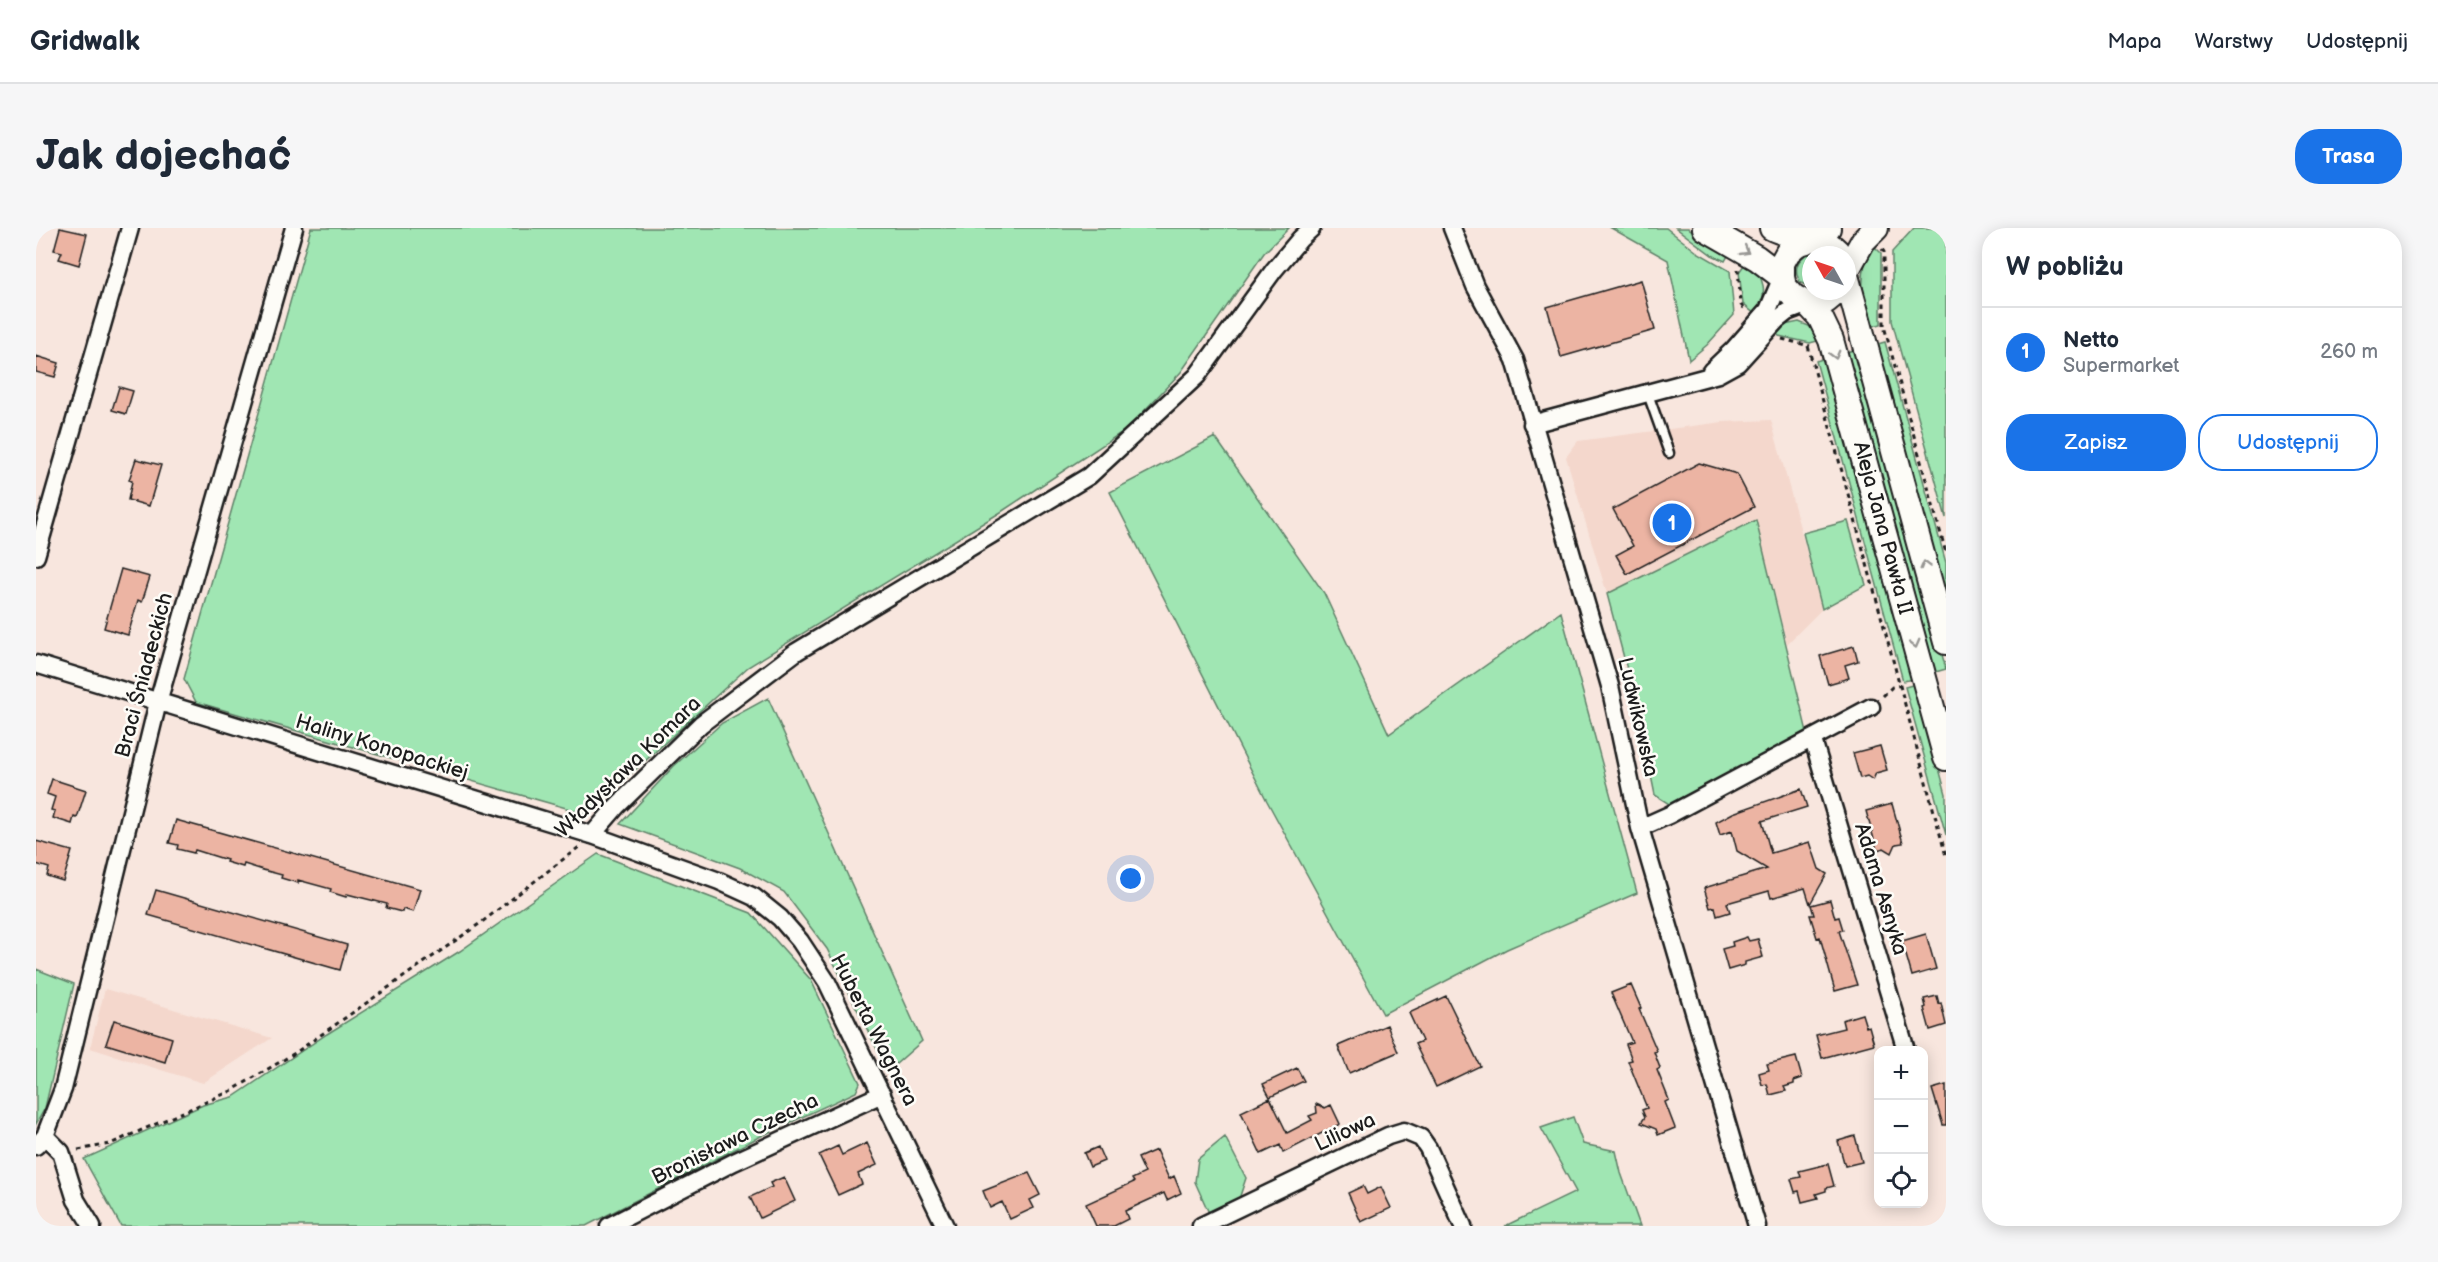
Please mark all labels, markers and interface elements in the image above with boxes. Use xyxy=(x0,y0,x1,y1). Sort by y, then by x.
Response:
text: Gridwalk xyxy=(30,25,140,58)
text: Mapa xyxy=(2108,29,2162,54)
text: Warstwy xyxy=(2195,29,2273,54)
text: Udostępnij xyxy=(2306,29,2408,54)
button: Trasa xyxy=(2295,129,2402,184)
text: Jak dojechać xyxy=(36,131,291,182)
one-way arrow xyxy=(1739,243,1749,255)
north arrow xyxy=(1802,246,1856,300)
text: W pobliżu xyxy=(2006,252,2124,283)
text: Netto xyxy=(2063,327,2119,354)
text: 1 xyxy=(2021,340,2030,364)
text: 260 m xyxy=(2320,340,2378,364)
one-way arrow xyxy=(1828,350,1841,360)
text: Supermarket xyxy=(2063,354,2179,378)
button: Zapisz xyxy=(2006,414,2186,471)
button: Udostępnij xyxy=(2198,414,2378,471)
street label: Aleja Jana Pawła II xyxy=(1848,439,1918,617)
pin: 1 xyxy=(1652,500,1692,546)
one-way arrow xyxy=(1920,560,1933,570)
street label: Braci Śniadeckich xyxy=(110,590,178,760)
one-way arrow xyxy=(1908,638,1920,649)
street label: Ludwikowska xyxy=(1612,655,1664,779)
street label: Władysława Komara xyxy=(550,691,706,843)
street label: Haliny Konopackiej xyxy=(293,709,471,785)
street label: Adama Asnyka xyxy=(1849,820,1913,958)
your location xyxy=(1116,864,1145,893)
street label: Huberta Wagnera xyxy=(825,950,923,1110)
map controls xyxy=(1874,1046,1928,1208)
button: + xyxy=(1874,1046,1928,1100)
street label: Bronisława Czecha xyxy=(648,1088,822,1190)
button: − xyxy=(1874,1100,1928,1154)
street label: Liliowa xyxy=(1311,1107,1379,1157)
button: locate xyxy=(1874,1154,1928,1208)

